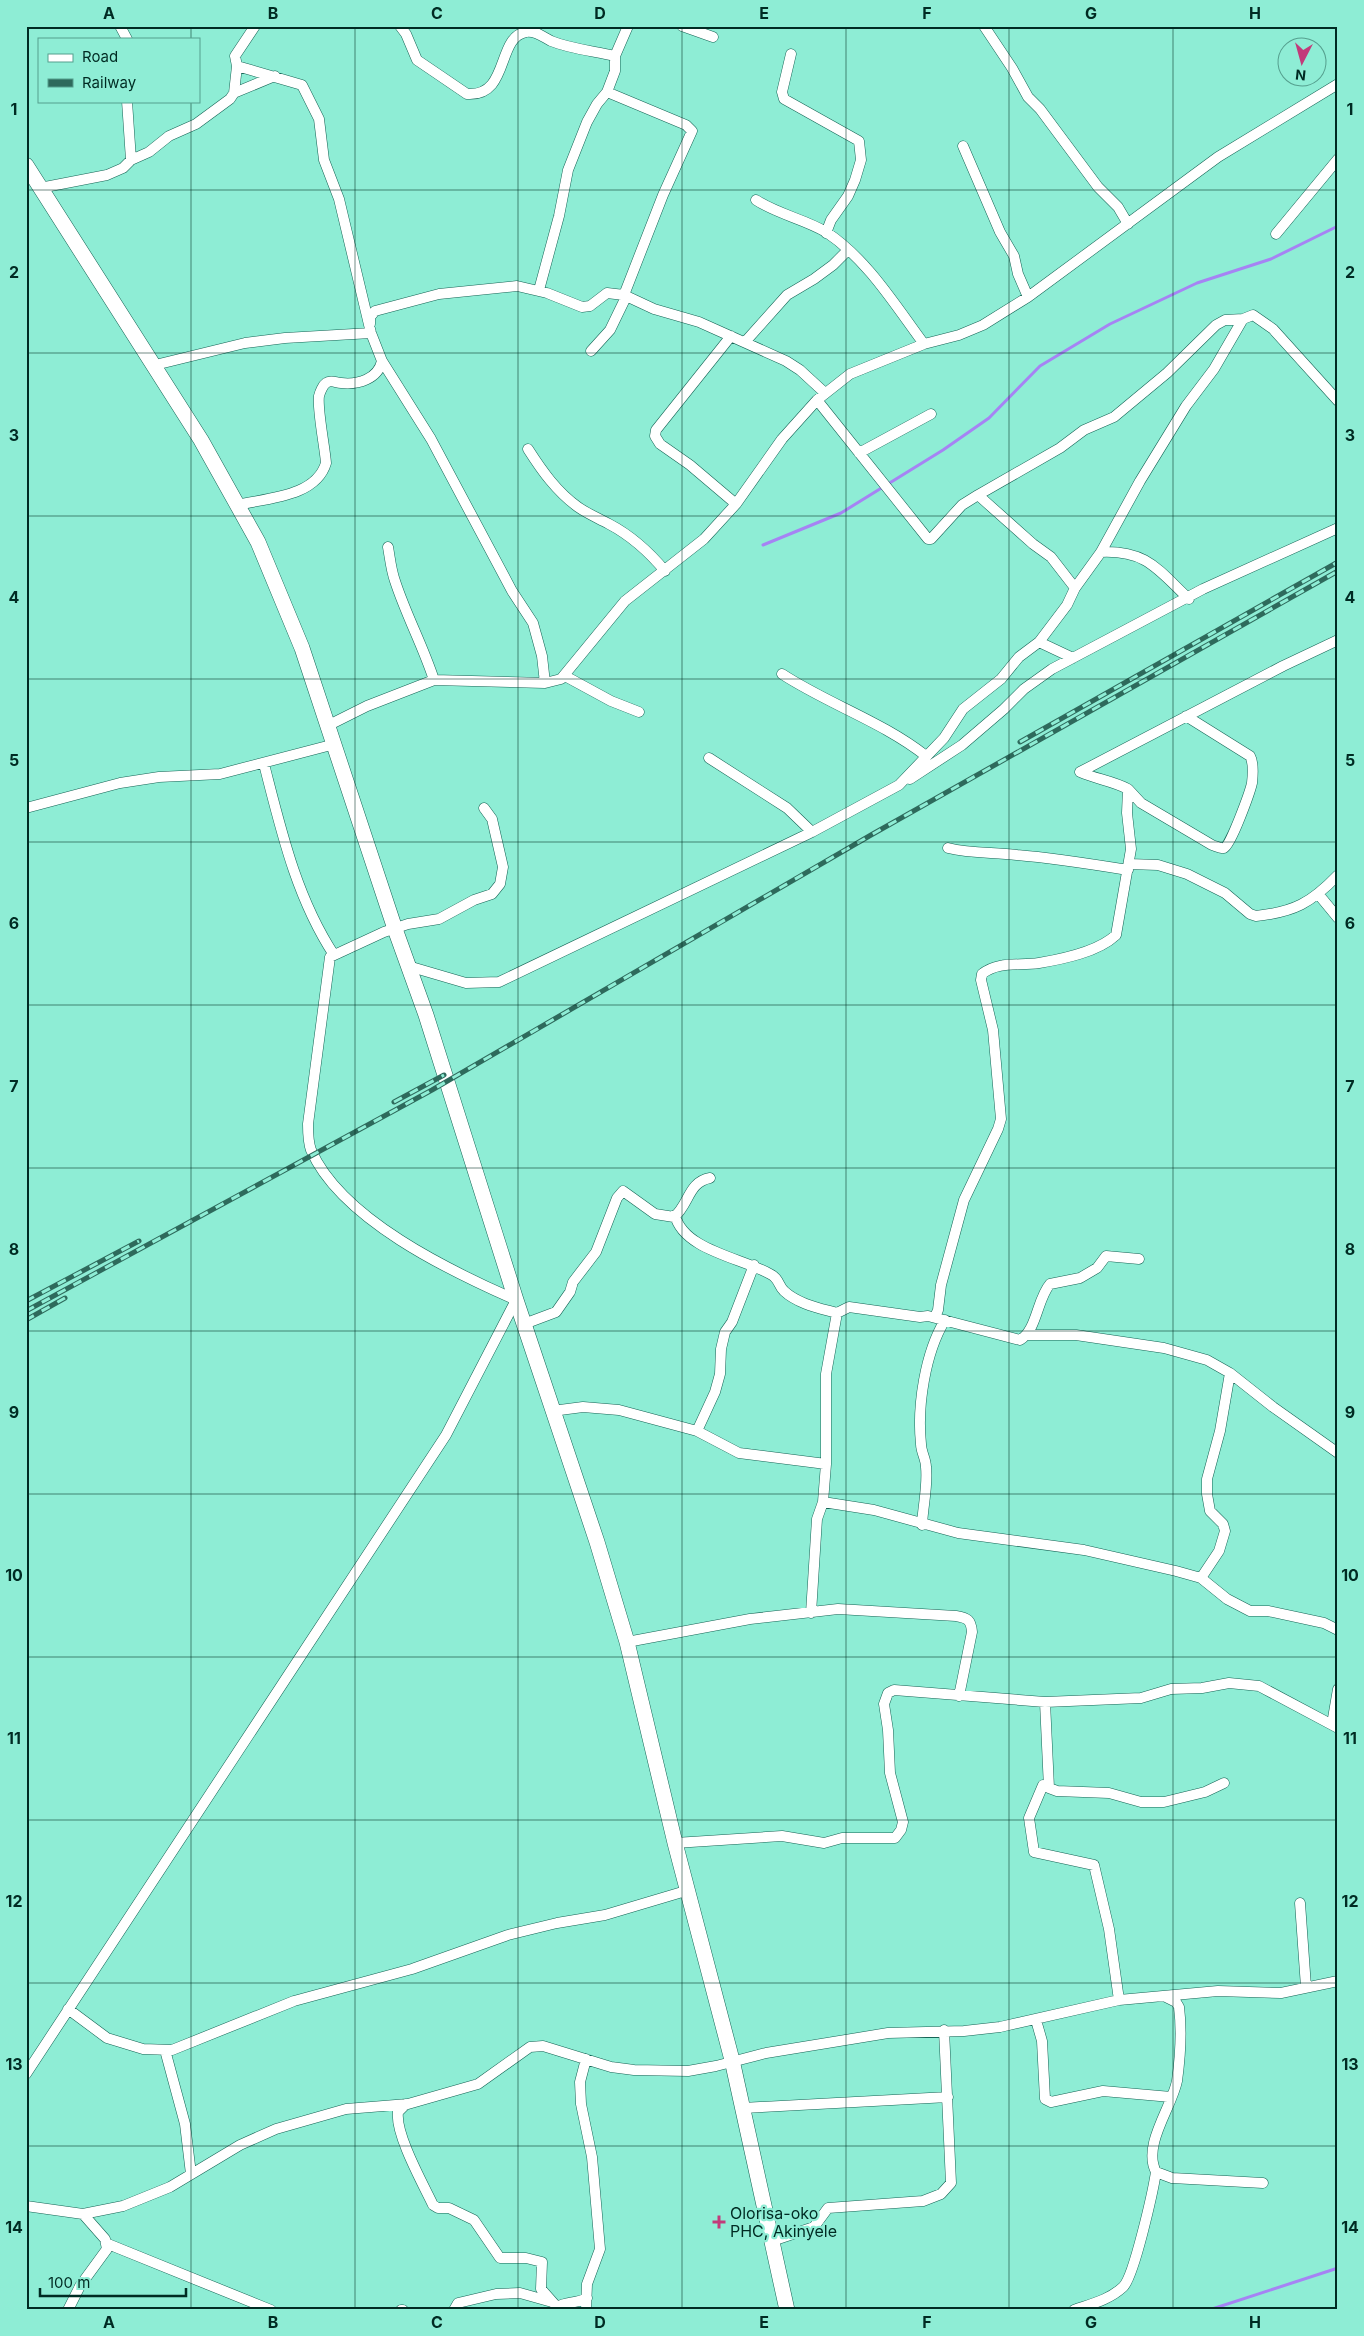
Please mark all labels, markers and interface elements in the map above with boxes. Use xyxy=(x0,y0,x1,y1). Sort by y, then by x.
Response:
text: A xyxy=(103,3,115,23)
text: B xyxy=(268,3,278,23)
text: C xyxy=(431,3,443,23)
text: D xyxy=(594,3,606,23)
text: E xyxy=(759,3,769,23)
text: F xyxy=(922,3,932,23)
text: G xyxy=(1085,3,1097,23)
text: H xyxy=(1249,3,1261,23)
legend xyxy=(38,38,200,102)
north arrow xyxy=(1276,38,1326,88)
text: Road xyxy=(82,47,118,66)
text: N xyxy=(1294,66,1307,84)
text: Railway xyxy=(82,73,137,92)
text: 1 xyxy=(11,99,17,119)
text: 1 xyxy=(1347,99,1353,119)
text: 2 xyxy=(9,262,19,282)
text: 2 xyxy=(1345,262,1355,282)
text: 3 xyxy=(9,425,19,445)
text: 3 xyxy=(1345,425,1355,445)
text: 4 xyxy=(9,587,20,607)
text: 4 xyxy=(1345,587,1356,607)
text: 5 xyxy=(9,750,19,770)
text: 5 xyxy=(1345,750,1355,770)
text: 6 xyxy=(9,913,19,933)
text: 6 xyxy=(1345,913,1355,933)
text: 7 xyxy=(9,1076,19,1096)
text: 7 xyxy=(1345,1076,1355,1096)
text: 8 xyxy=(9,1239,19,1259)
text: 8 xyxy=(1345,1239,1355,1259)
text: 9 xyxy=(9,1402,19,1422)
text: 9 xyxy=(1345,1402,1355,1422)
text: 10 xyxy=(5,1565,23,1585)
text: 10 xyxy=(1341,1565,1359,1585)
text: 11 xyxy=(7,1728,21,1748)
text: 11 xyxy=(1343,1728,1357,1748)
text: 12 xyxy=(6,1891,22,1911)
text: 12 xyxy=(1342,1891,1358,1911)
text: 13 xyxy=(5,2054,23,2074)
text: 13 xyxy=(1341,2054,1359,2074)
place label: Olorisa-oko PHC, Akinyele xyxy=(730,2203,837,2241)
marker: Olorisa-oko PHC, Akinyele xyxy=(712,2215,726,2229)
text: 14 xyxy=(5,2217,23,2237)
text: 14 xyxy=(1341,2217,1359,2237)
scale bar xyxy=(40,2266,186,2298)
text: 100 m xyxy=(48,2273,90,2292)
text: A xyxy=(103,2312,115,2332)
text: B xyxy=(268,2312,278,2332)
text: C xyxy=(431,2312,443,2332)
text: D xyxy=(594,2312,606,2332)
text: E xyxy=(759,2312,769,2332)
text: F xyxy=(922,2312,932,2332)
text: G xyxy=(1085,2312,1097,2332)
text: H xyxy=(1249,2312,1261,2332)

